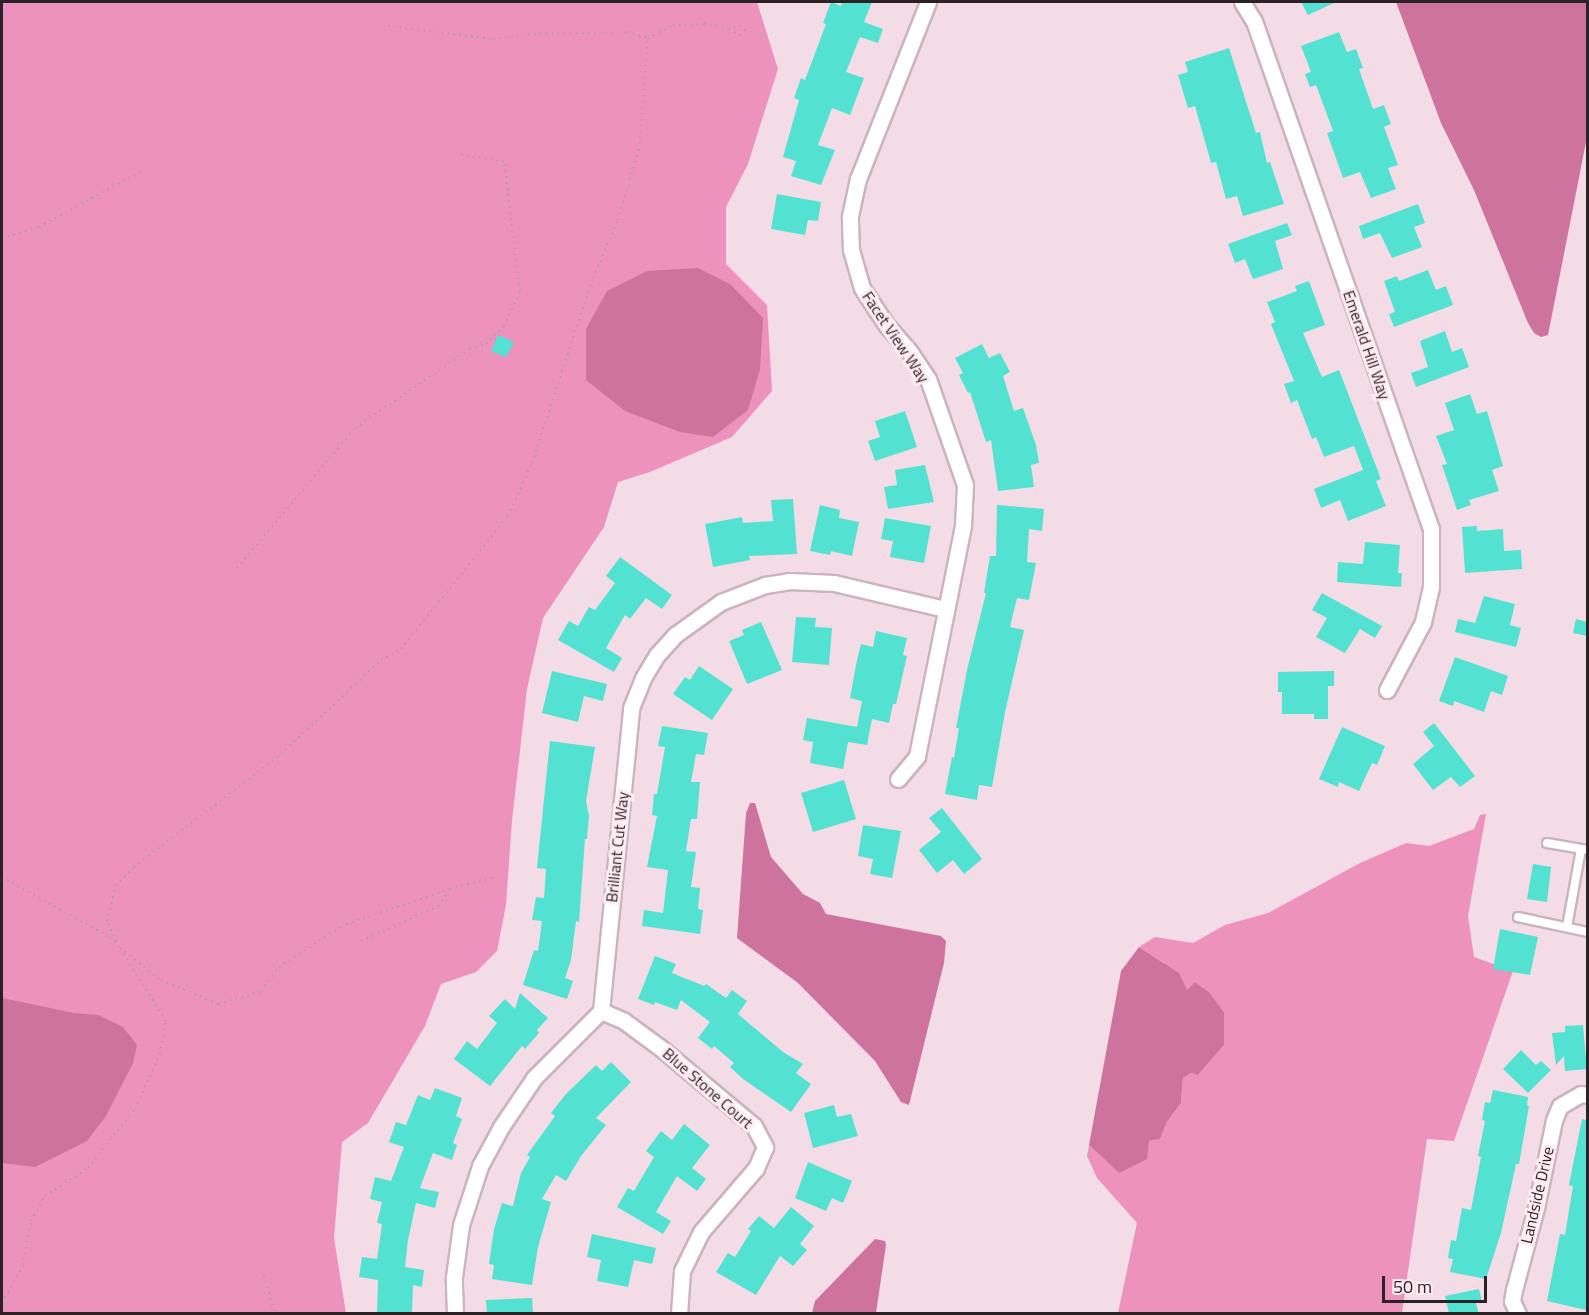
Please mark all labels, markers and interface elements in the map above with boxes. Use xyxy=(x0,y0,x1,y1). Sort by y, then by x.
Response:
street label: Facet View Way xyxy=(858,288,934,386)
street label: Emerald Hill Way xyxy=(1339,288,1395,402)
street label: Brilliant Cut Way xyxy=(602,791,632,903)
street label: Blue Stone Court xyxy=(659,1044,757,1132)
street label: Landside Drive xyxy=(1517,1145,1557,1245)
scale bar xyxy=(1385,1264,1490,1302)
text: 50 m xyxy=(1393,1273,1432,1300)

